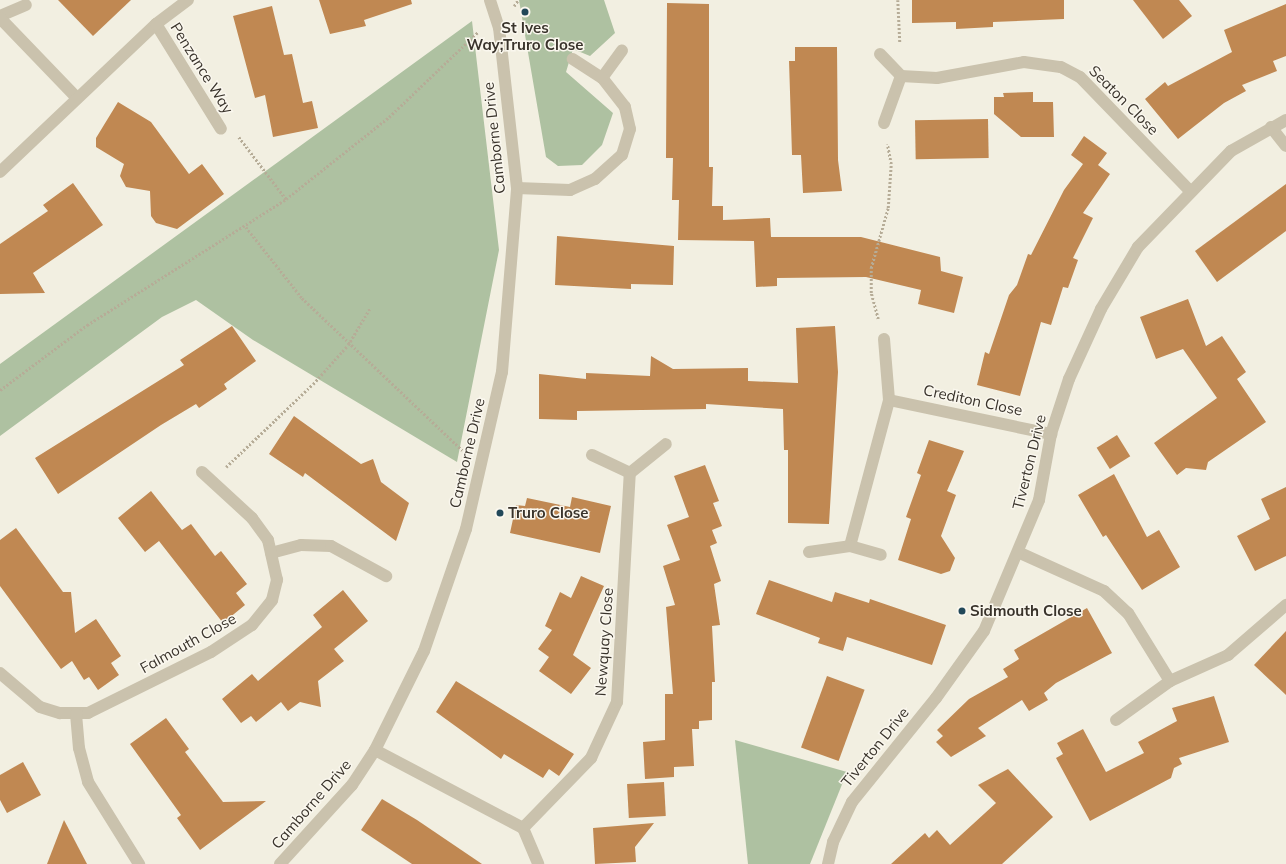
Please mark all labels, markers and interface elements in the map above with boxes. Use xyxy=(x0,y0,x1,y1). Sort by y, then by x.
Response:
marker: St Ives Way;Truro Close xyxy=(520,7,530,17)
place label: St Ives Way;Truro Close xyxy=(466,18,584,53)
street label: Penzance Way xyxy=(167,19,237,117)
street label: Seaton Close xyxy=(1085,61,1163,139)
street label: Camborne Drive xyxy=(479,81,509,195)
street label: Crediton Close xyxy=(922,381,1024,419)
street label: Camborne Drive xyxy=(446,396,488,510)
street label: Tiverton Drive xyxy=(1009,413,1049,511)
place label: Truro Close xyxy=(508,504,589,522)
marker: Truro Close xyxy=(495,508,505,518)
street label: Newquay Close xyxy=(591,587,617,697)
place label: Sidmouth Close xyxy=(970,602,1082,620)
marker: Sidmouth Close xyxy=(957,606,967,616)
street label: Falmouth Close xyxy=(137,609,239,677)
street label: Tiverton Drive xyxy=(837,704,913,790)
street label: Camborne Drive xyxy=(267,756,355,852)

